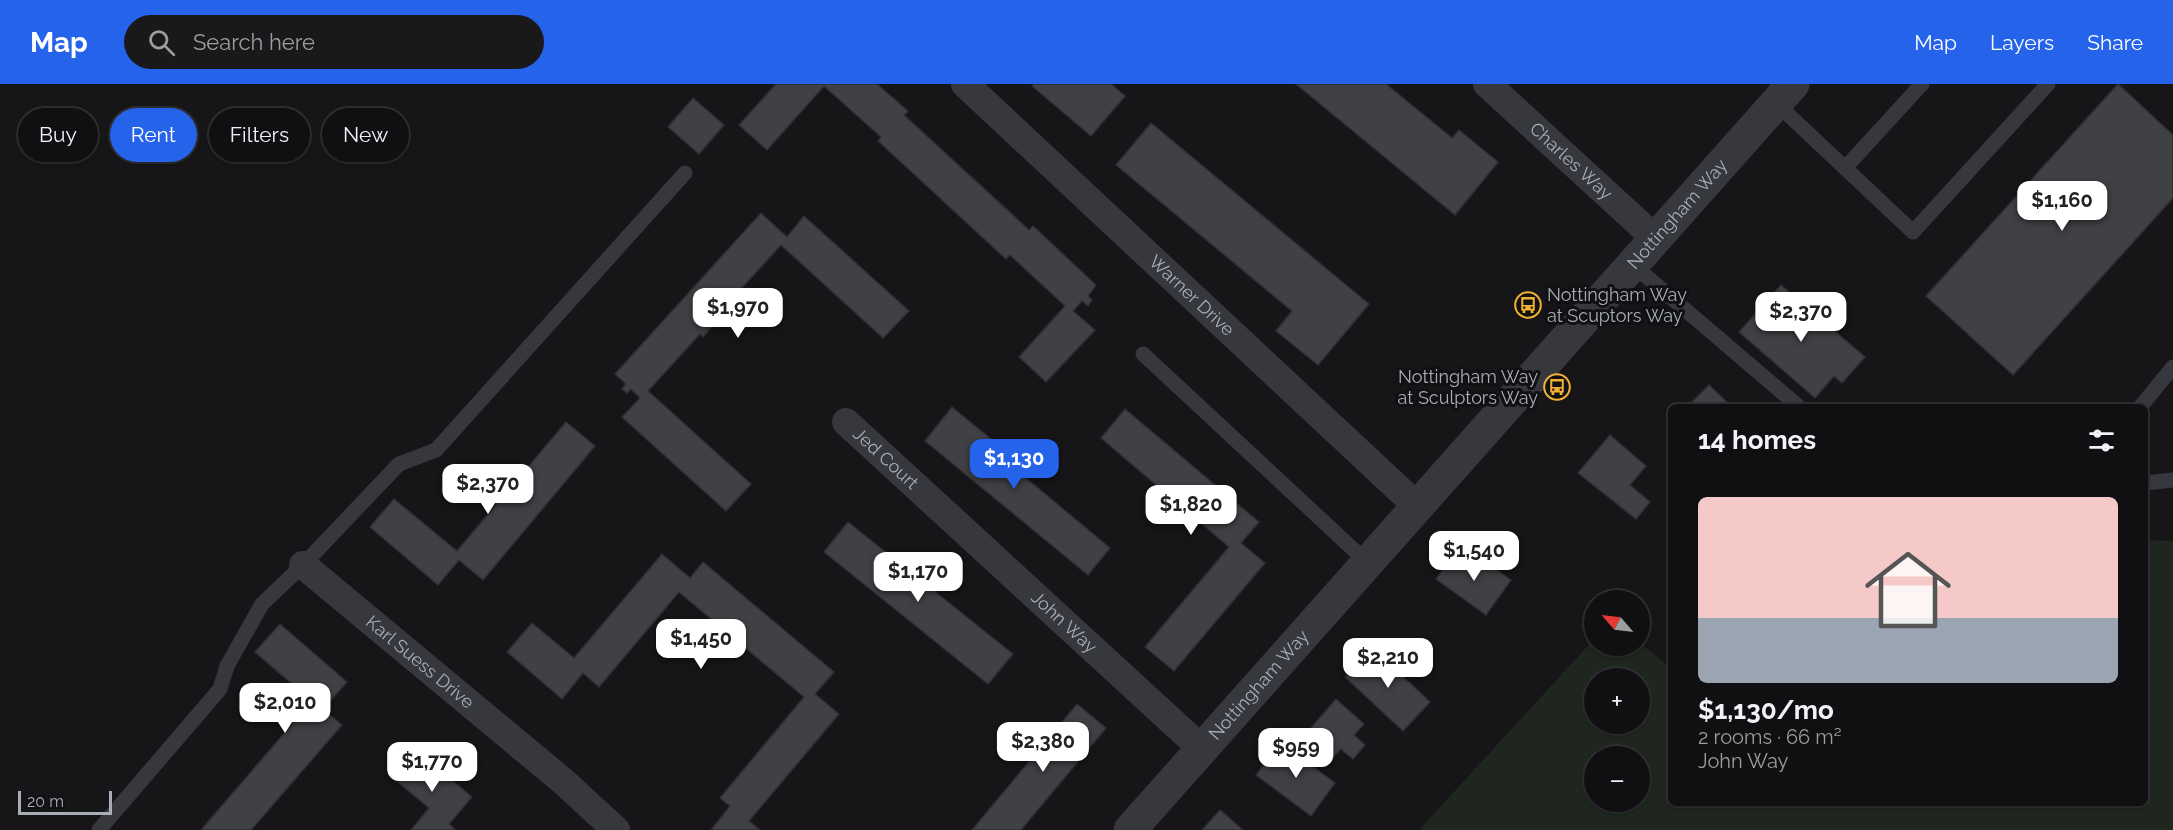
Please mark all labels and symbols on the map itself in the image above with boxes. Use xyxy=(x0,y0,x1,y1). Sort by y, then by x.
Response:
street label: Charles Way xyxy=(1526,118,1617,204)
street label: Nottingham Way xyxy=(1623,154,1732,273)
pin: $1,160 xyxy=(2013,181,2111,232)
street label: Warner Drive xyxy=(1145,250,1239,340)
place label: Nottingham Way at Scuptors Way xyxy=(1547,284,1687,326)
pin: $1,970 xyxy=(689,288,787,339)
bus stop icon: Nottingham Way at Scuptors Way xyxy=(1513,290,1543,320)
pin: $2,370 xyxy=(1752,292,1850,343)
place label: Nottingham Way at Sculptors Way xyxy=(1398,366,1538,408)
bus stop icon: Nottingham Way at Sculptors Way xyxy=(1542,372,1572,402)
street label: Jed Court xyxy=(849,423,923,493)
pin: $1,130 xyxy=(965,439,1063,490)
pin: $2,370 xyxy=(439,464,537,515)
pin: $1,820 xyxy=(1142,485,1240,536)
pin: $1,540 xyxy=(1425,531,1523,582)
pin: $1,170 xyxy=(869,552,967,603)
street label: John Way xyxy=(1027,587,1102,657)
north arrow xyxy=(1584,590,1650,656)
street label: Karl Suess Drive xyxy=(362,611,479,713)
pin: $1,450 xyxy=(652,619,750,670)
street label: Nottingham Way xyxy=(1204,625,1313,744)
pin: $2,210 xyxy=(1339,638,1437,689)
pin: $2,010 xyxy=(236,683,334,734)
pin: $2,380 xyxy=(994,722,1092,773)
pin: $959 xyxy=(1260,728,1332,779)
pin: $1,770 xyxy=(383,742,481,793)
scale bar xyxy=(18,788,112,816)

